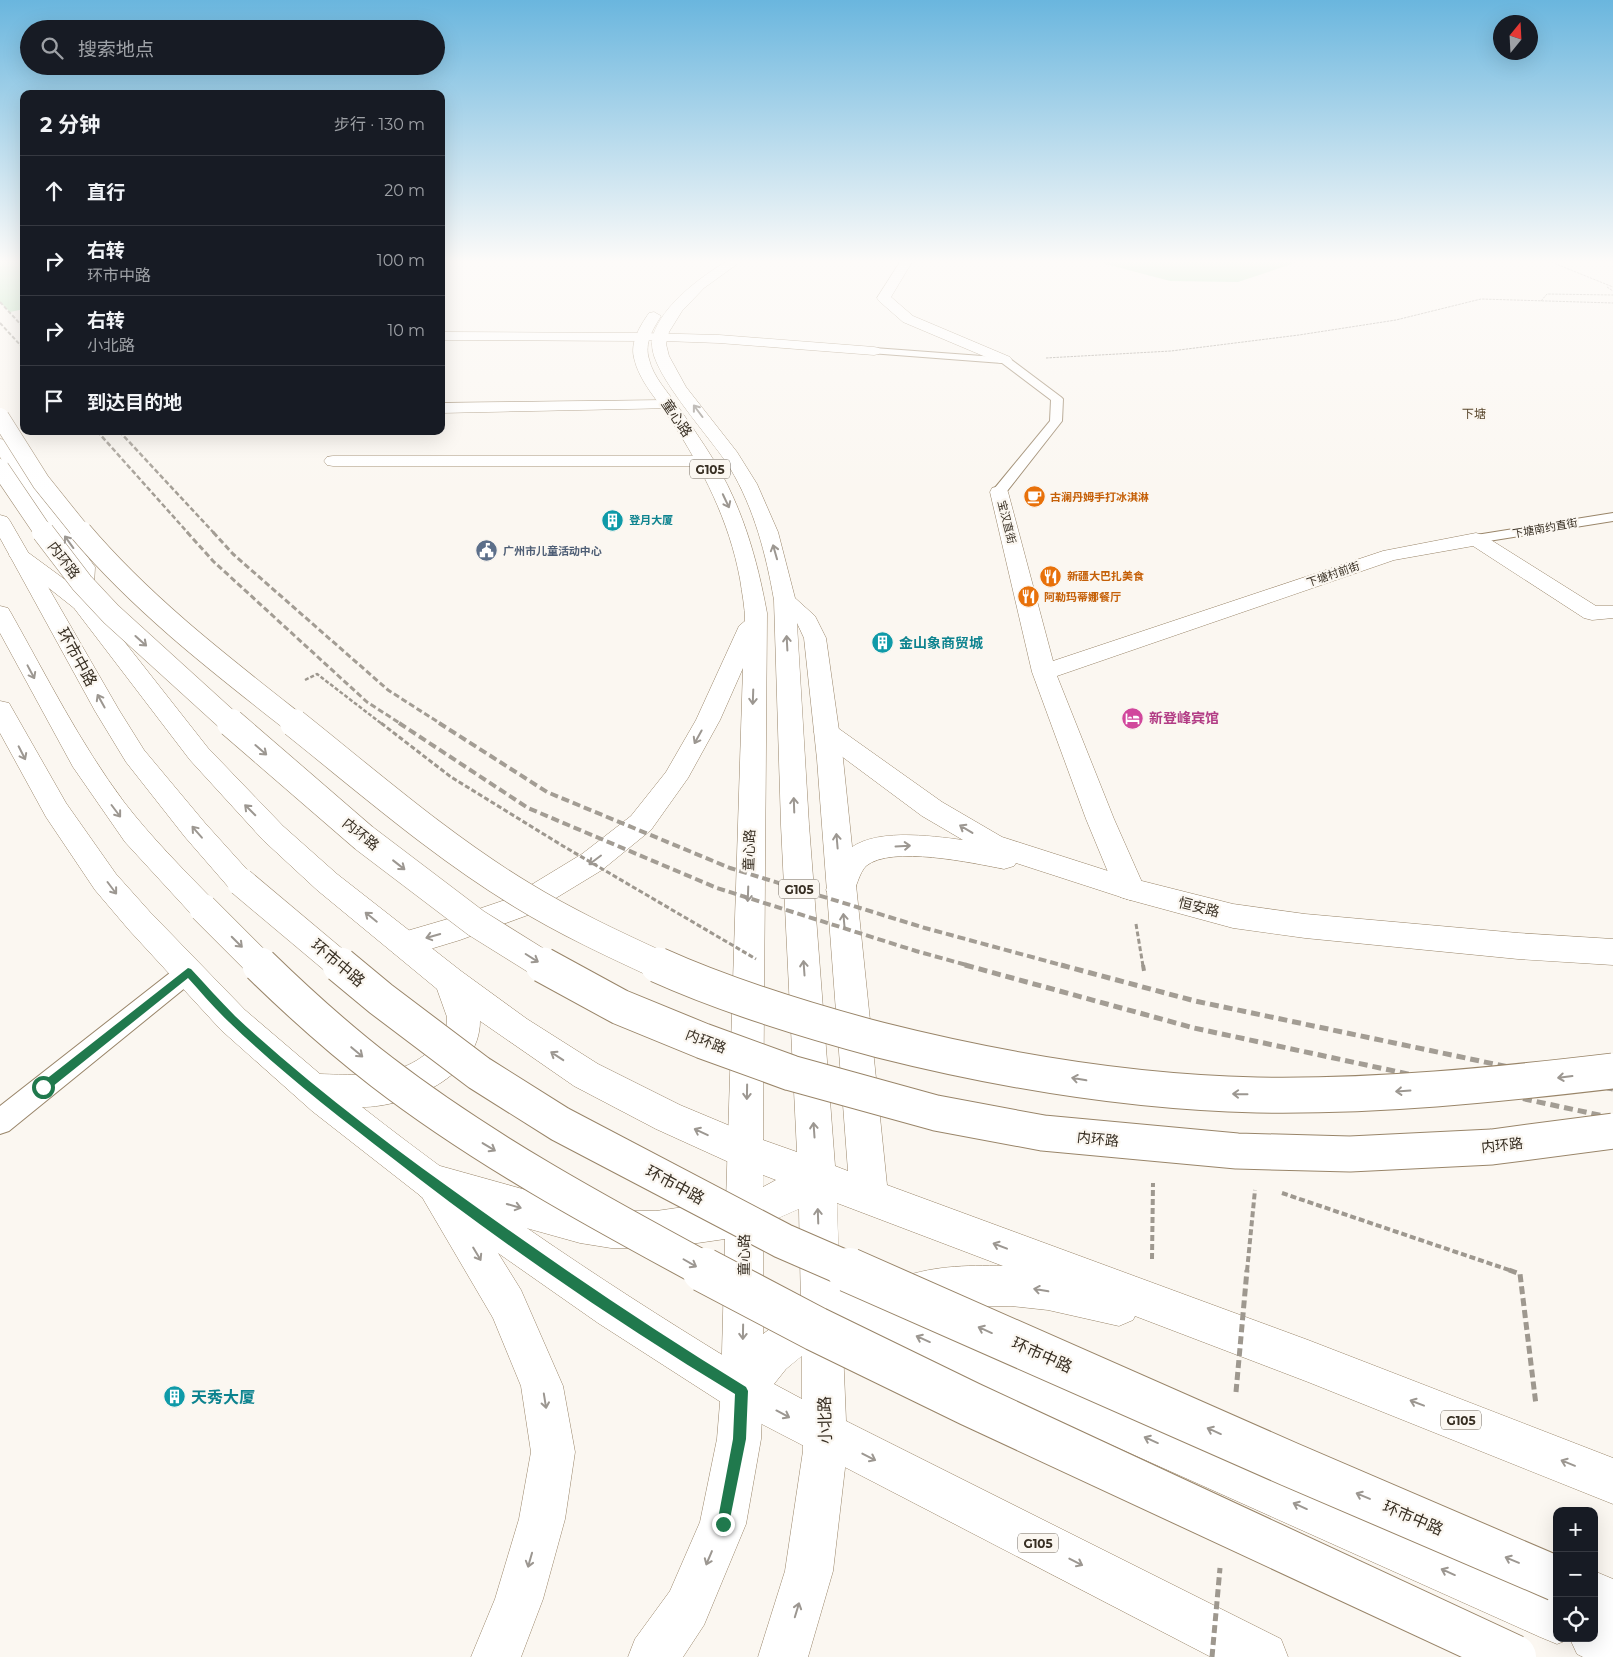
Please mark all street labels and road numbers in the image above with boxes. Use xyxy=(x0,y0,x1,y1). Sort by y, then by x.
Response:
street label: 童心路 xyxy=(658,396,696,440)
road number: G105 xyxy=(690,459,730,478)
street label: 宝汉直街 xyxy=(995,499,1019,545)
street label: 下塘南约直街 xyxy=(1511,515,1579,541)
street label: 内环路 xyxy=(44,538,84,582)
street label: 下塘村前街 xyxy=(1305,558,1361,590)
street label: 环市中路 xyxy=(53,624,101,690)
street label: 内环路 xyxy=(339,814,383,854)
street label: 童心路 xyxy=(739,829,759,871)
road number: G105 xyxy=(779,880,819,899)
street label: 恒安路 xyxy=(1176,893,1222,921)
street label: 环市中路 xyxy=(307,935,369,991)
street label: 内环路 xyxy=(683,1025,729,1057)
street label: 内环路 xyxy=(1076,1128,1120,1150)
street label: 内环路 xyxy=(1480,1134,1524,1156)
street label: 环市中路 xyxy=(642,1162,708,1208)
street label: 童心路 xyxy=(735,1234,753,1276)
street label: 环市中路 xyxy=(1009,1333,1075,1377)
street label: 小北路 xyxy=(815,1396,835,1444)
road number: G105 xyxy=(1441,1410,1481,1430)
street label: 环市中路 xyxy=(1380,1497,1446,1539)
road number: G105 xyxy=(1018,1534,1058,1552)

